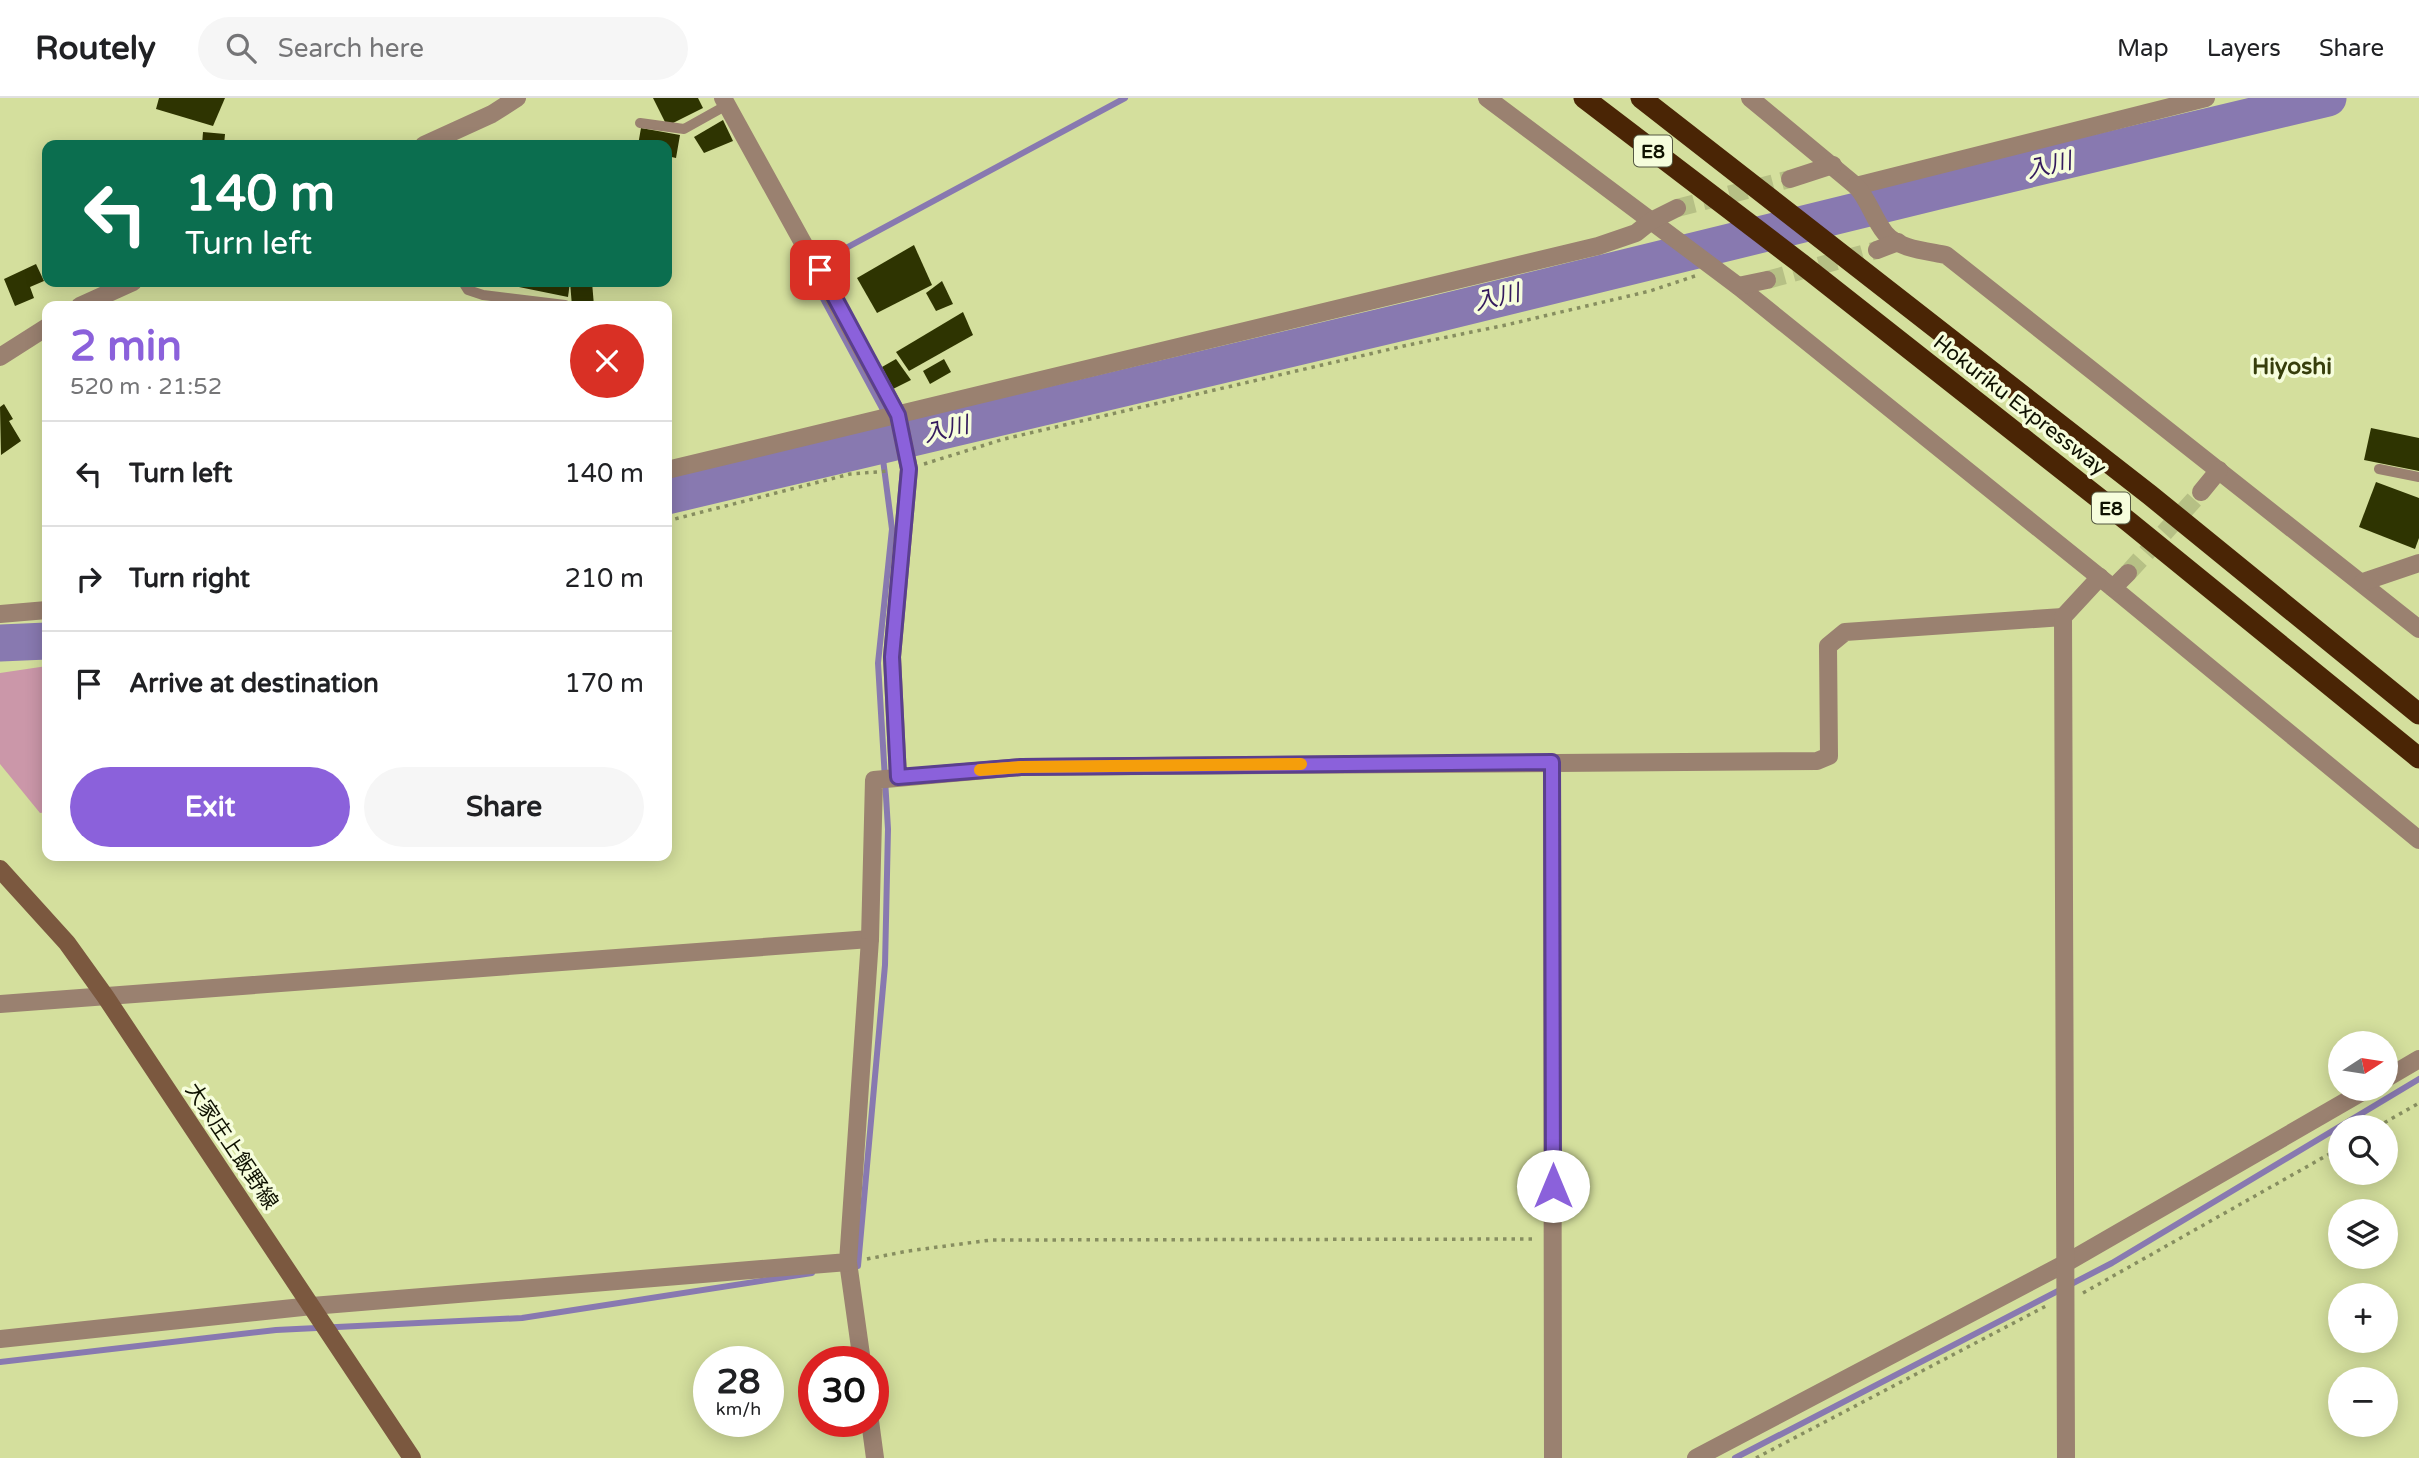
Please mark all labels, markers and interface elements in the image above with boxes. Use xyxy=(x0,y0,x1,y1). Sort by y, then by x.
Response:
search box xyxy=(198,17,688,80)
text: Routely xyxy=(35,29,156,68)
icon: search xyxy=(222,29,260,67)
text: Search here xyxy=(278,33,424,64)
text: Map xyxy=(2117,34,2169,63)
text: Layers xyxy=(2207,34,2281,63)
text: Share xyxy=(2319,34,2384,63)
road number: E8 xyxy=(1634,136,1672,166)
water label: 入川 xyxy=(2024,146,2078,185)
text: 140 m xyxy=(185,165,335,224)
icon: left xyxy=(70,168,161,259)
text: Turn left xyxy=(185,225,312,263)
pin xyxy=(790,240,850,300)
icon: arrive xyxy=(801,251,839,289)
water label: 入川 xyxy=(1472,278,1526,317)
text: 2 min xyxy=(70,321,182,372)
button: close xyxy=(570,324,644,398)
street label: Hokuriku Expressway xyxy=(1928,330,2111,481)
district label: Hiyoshi xyxy=(2252,353,2332,381)
text: 520 m · 21:52 xyxy=(70,373,222,401)
water label: 入川 xyxy=(921,410,975,449)
icon: left xyxy=(70,455,108,493)
text: Turn left xyxy=(129,458,232,489)
text: 140 m xyxy=(564,458,644,489)
road number: E8 xyxy=(2092,492,2130,524)
icon: right xyxy=(70,560,108,598)
text: Turn right xyxy=(129,563,250,594)
text: 210 m xyxy=(564,563,644,594)
icon: arrive xyxy=(70,665,108,703)
text: Arrive at destination xyxy=(129,668,379,699)
text: 170 m xyxy=(564,668,644,699)
button: Exit xyxy=(70,767,350,847)
button: Share xyxy=(364,767,644,847)
north arrow xyxy=(2328,1031,2398,1101)
map controls xyxy=(2328,1031,2398,1437)
street label: 大家庄上飯野線 xyxy=(180,1078,283,1214)
button: search xyxy=(2328,1115,2398,1185)
position arrow xyxy=(1516,1149,1590,1223)
button: layers xyxy=(2328,1199,2398,1269)
button: + xyxy=(2328,1283,2398,1353)
speed limit sign: 30 xyxy=(798,1346,889,1437)
text: 28 xyxy=(717,1361,760,1403)
button: − xyxy=(2328,1367,2398,1437)
text: km/h xyxy=(716,1398,761,1420)

